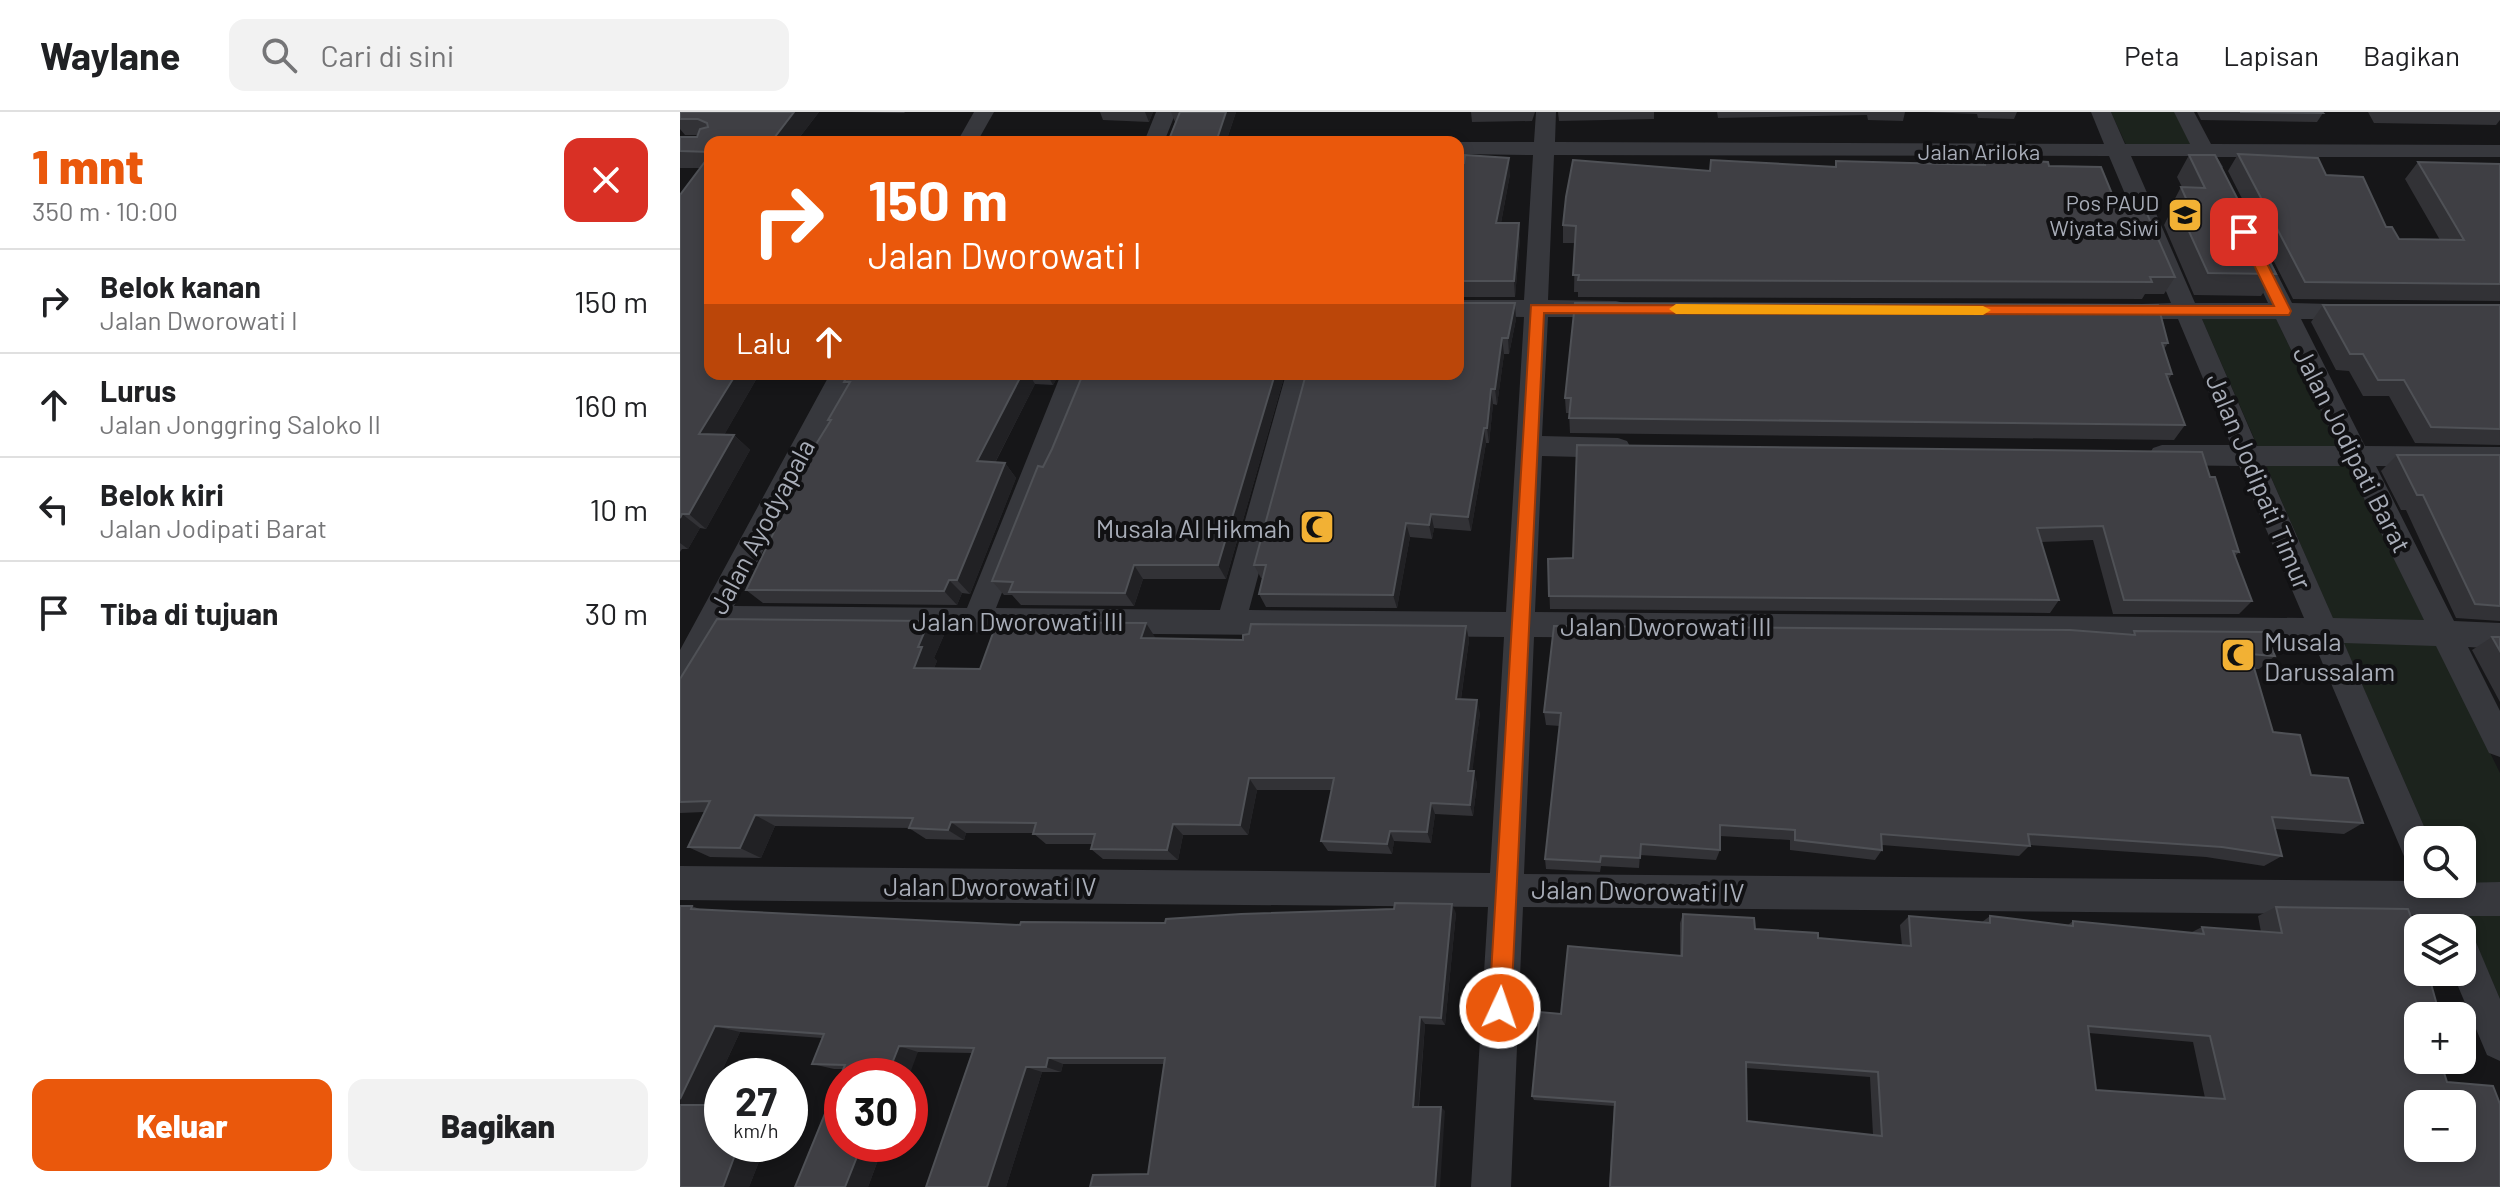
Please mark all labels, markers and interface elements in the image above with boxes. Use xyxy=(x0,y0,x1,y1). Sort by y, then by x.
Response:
search box xyxy=(229,19,789,91)
text: Waylane xyxy=(40,32,181,78)
icon: search xyxy=(257,33,301,77)
text: Cari di sini xyxy=(321,37,454,73)
text: Peta xyxy=(2124,38,2179,72)
text: Lapisan xyxy=(2223,38,2319,72)
text: Bagikan xyxy=(2363,38,2460,72)
text: 1 mnt xyxy=(32,136,144,194)
button: close xyxy=(564,138,648,222)
street label: Jalan Ariloka xyxy=(1918,138,2040,164)
text: 150 m xyxy=(868,165,1008,232)
icon: right xyxy=(736,168,840,272)
place label: Pos PAUD Wiyata Siwi xyxy=(2049,189,2159,240)
text: 350 m · 10:00 xyxy=(32,195,178,226)
school or university icon: Pos PAUD Wiyata Siwi xyxy=(2166,196,2204,234)
pin xyxy=(2210,198,2278,266)
icon: arrive xyxy=(2222,210,2266,254)
text: Jalan Dworowati I xyxy=(868,233,1142,276)
text: Belok kanan xyxy=(100,268,261,304)
icon: right xyxy=(32,279,76,323)
text: 150 m xyxy=(574,283,648,319)
text: Jalan Dworowati I xyxy=(100,304,298,335)
icon: ahead xyxy=(807,320,851,364)
text: Lalu xyxy=(736,324,791,360)
street label: Jalan Jodipati Barat xyxy=(2288,341,2418,557)
street label: Jalan Jodipati Timur xyxy=(2200,368,2320,594)
text: Lurus xyxy=(100,372,176,408)
icon: ahead xyxy=(32,383,76,427)
text: 160 m xyxy=(574,387,648,423)
text: Jalan Jonggring Saloko II xyxy=(100,408,381,439)
street label: Jalan Ayodyapala xyxy=(702,433,820,619)
text: Belok kiri xyxy=(100,476,224,512)
icon: left xyxy=(32,487,76,531)
text: 10 m xyxy=(590,491,648,527)
mosque icon: Musala Al Hikmah xyxy=(1298,508,1336,546)
text: Jalan Jodipati Barat xyxy=(100,512,327,543)
place label: Musala Al Hikmah xyxy=(1096,512,1291,543)
icon: arrive xyxy=(32,591,76,635)
text: Tiba di tujuan xyxy=(100,595,278,631)
text: 30 m xyxy=(585,595,648,631)
street label: Jalan Dworowati III xyxy=(912,605,1124,636)
street label: Jalan Dworowati III xyxy=(1560,610,1772,641)
place label: Musala Darussalam xyxy=(2264,625,2395,686)
mosque icon: Musala Darussalam xyxy=(2219,636,2257,674)
map controls xyxy=(2404,826,2476,1162)
button: search xyxy=(2404,826,2476,898)
street label: Jalan Dworowati IV xyxy=(883,870,1097,901)
street label: Jalan Dworowati IV xyxy=(1531,873,1745,907)
button: layers xyxy=(2404,914,2476,986)
position arrow xyxy=(1458,966,1542,1050)
button: + xyxy=(2404,1002,2476,1074)
speed limit sign: 30 xyxy=(824,1058,928,1162)
text: 27 xyxy=(735,1076,777,1124)
button: Keluar xyxy=(32,1079,332,1171)
button: Bagikan xyxy=(348,1079,648,1171)
button: − xyxy=(2404,1090,2476,1162)
text: km/h xyxy=(733,1118,779,1142)

